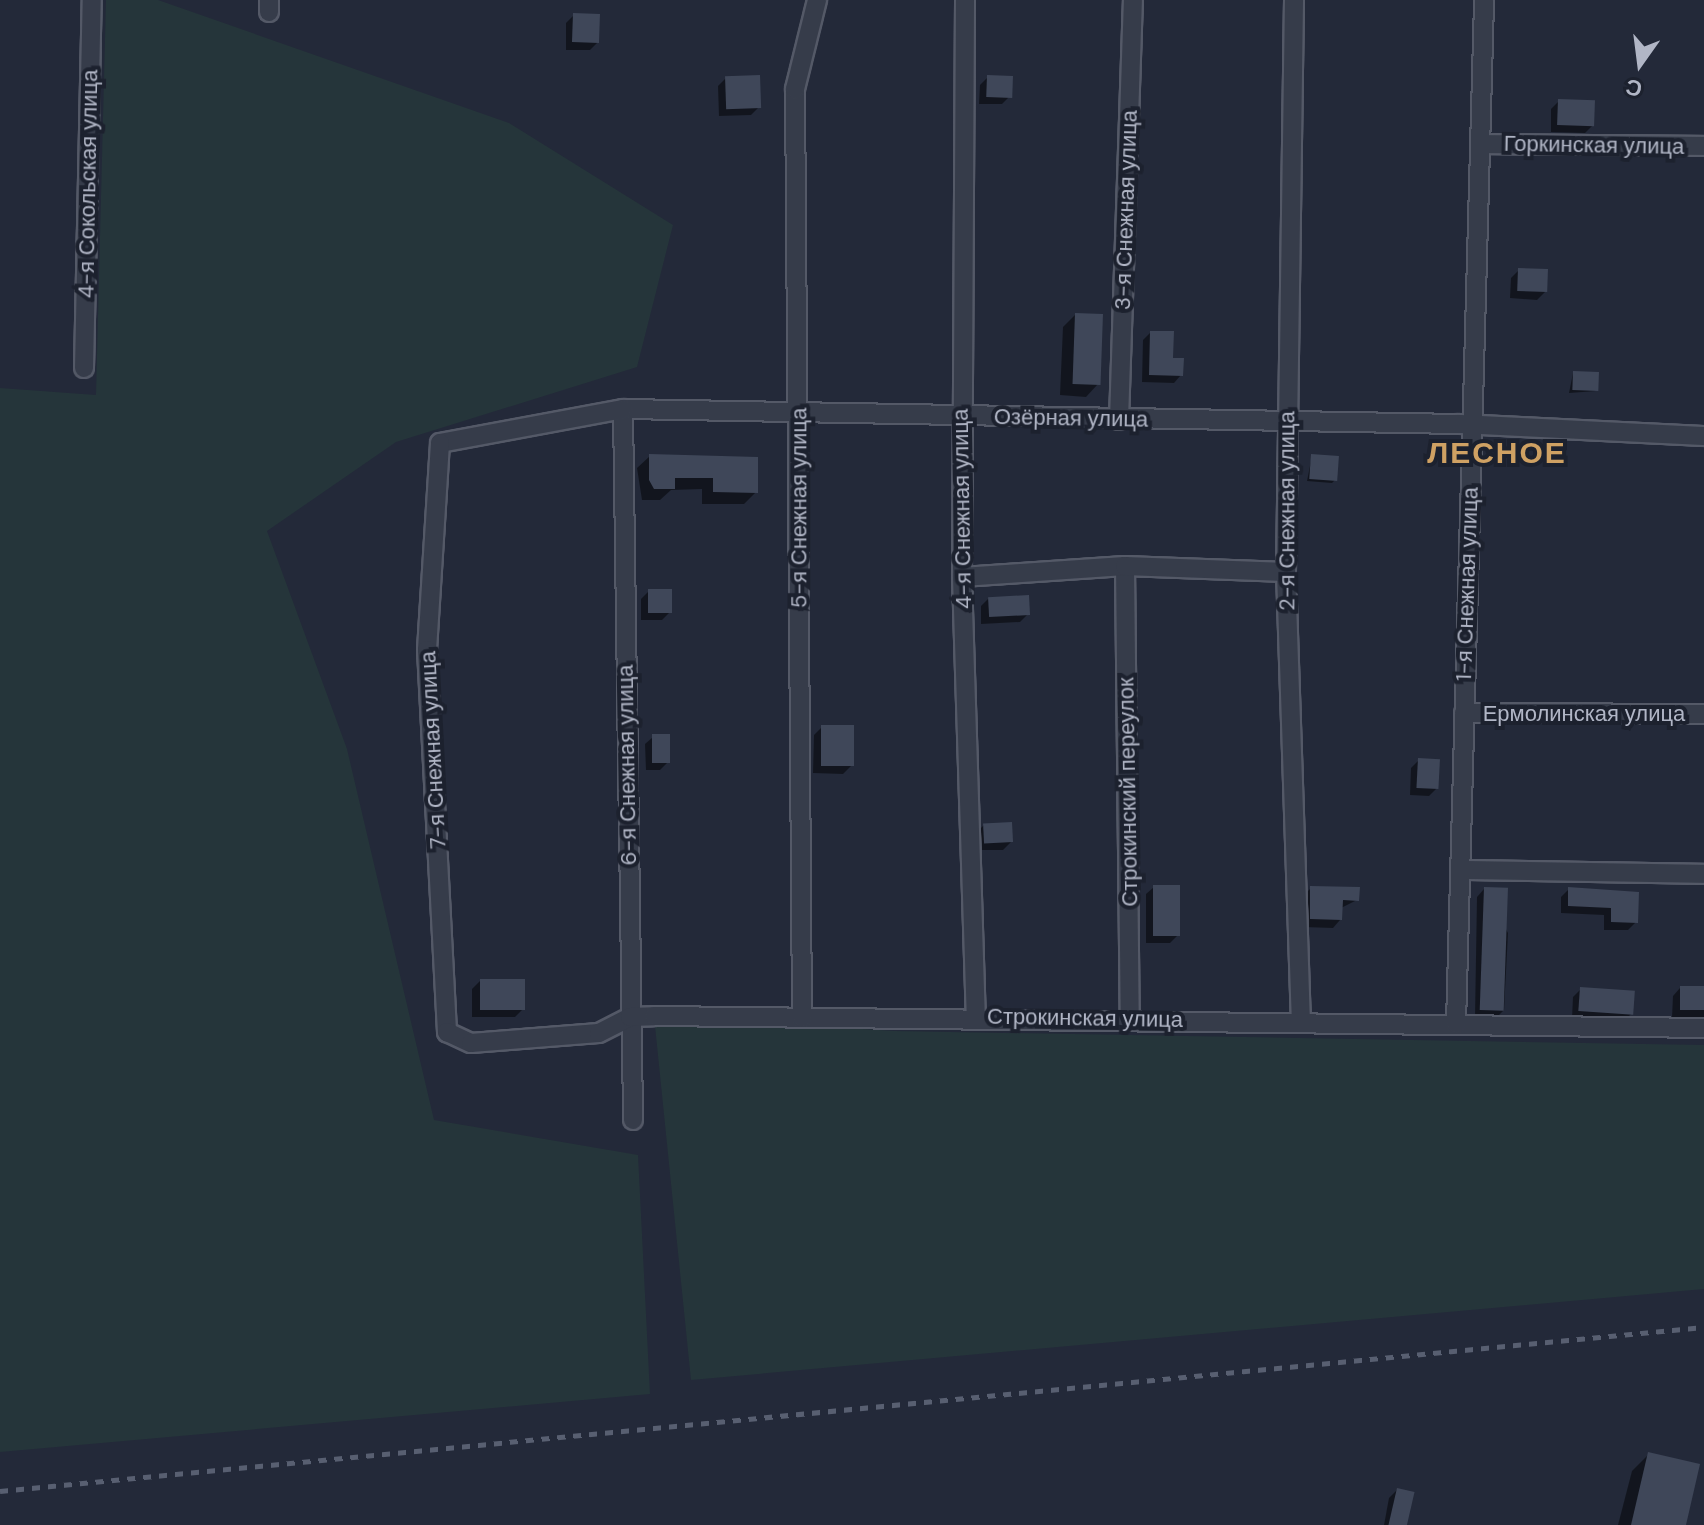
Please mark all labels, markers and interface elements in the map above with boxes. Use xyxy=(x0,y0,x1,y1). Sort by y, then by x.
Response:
north arrow xyxy=(1600,24,1680,104)
street label: 4-я Сокольская улица xyxy=(73,69,103,299)
text: С xyxy=(1623,72,1645,104)
street label: 3-я Снежная улица xyxy=(1109,110,1143,310)
street label: Горкинская улица xyxy=(1504,130,1684,160)
street label: Озёрная улица xyxy=(994,403,1148,433)
street label: 5-я Снежная улица xyxy=(786,408,812,608)
street label: 4-я Снежная улица xyxy=(947,409,977,609)
street label: 2-я Снежная улица xyxy=(1274,411,1300,611)
district label: ЛЕСНОЕ xyxy=(1427,435,1567,471)
street label: 1-я Снежная улица xyxy=(1450,487,1484,681)
street label: 7-я Снежная улица xyxy=(415,650,451,850)
street label: 6-я Снежная улица xyxy=(612,664,642,866)
street label: Строкинский переулок xyxy=(1113,677,1143,907)
street label: Ермолинская улица xyxy=(1483,701,1685,727)
street label: Строкинская улица xyxy=(987,1003,1183,1033)

